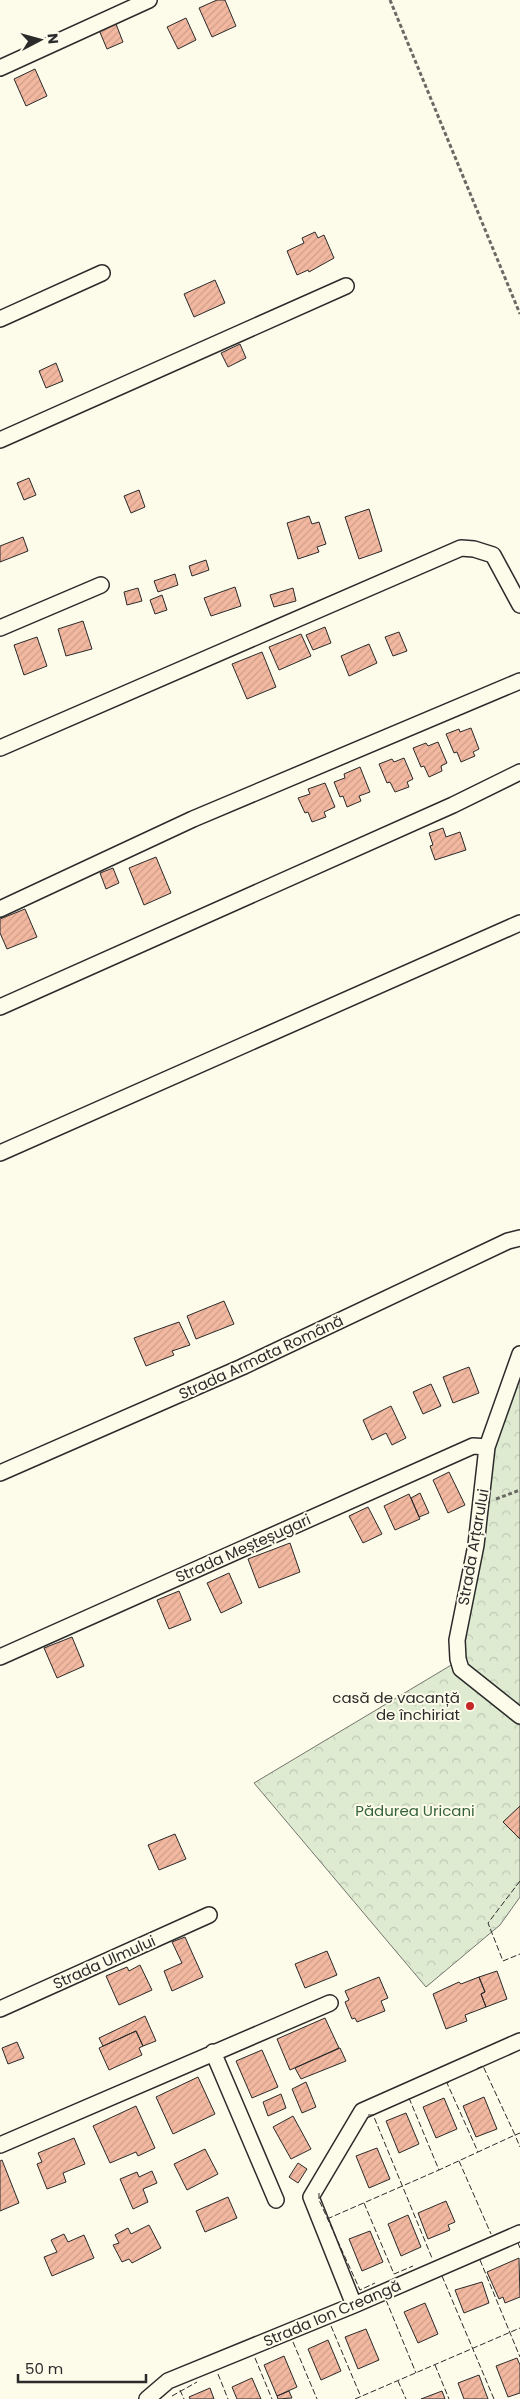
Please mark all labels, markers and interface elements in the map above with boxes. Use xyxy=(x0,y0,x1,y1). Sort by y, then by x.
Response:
north arrow xyxy=(15,15,65,65)
text: N xyxy=(42,32,63,45)
street label: Strada Armata Română xyxy=(175,1310,347,1404)
street label: Strada Arțarului xyxy=(452,1487,494,1607)
street label: Strada Meșteșugari xyxy=(172,1509,314,1587)
place label: casă de vacanță de închiriat xyxy=(332,1687,460,1725)
marker: casă de vacanță de închiriat xyxy=(464,1700,476,1712)
park label: Pădurea Uricani xyxy=(355,1800,475,1821)
street label: Strada Ulmului xyxy=(49,1930,159,1994)
street label: Strada Ion Creangă xyxy=(260,2274,404,2352)
scale bar xyxy=(18,2352,145,2384)
text: 50 m xyxy=(25,2358,63,2379)

